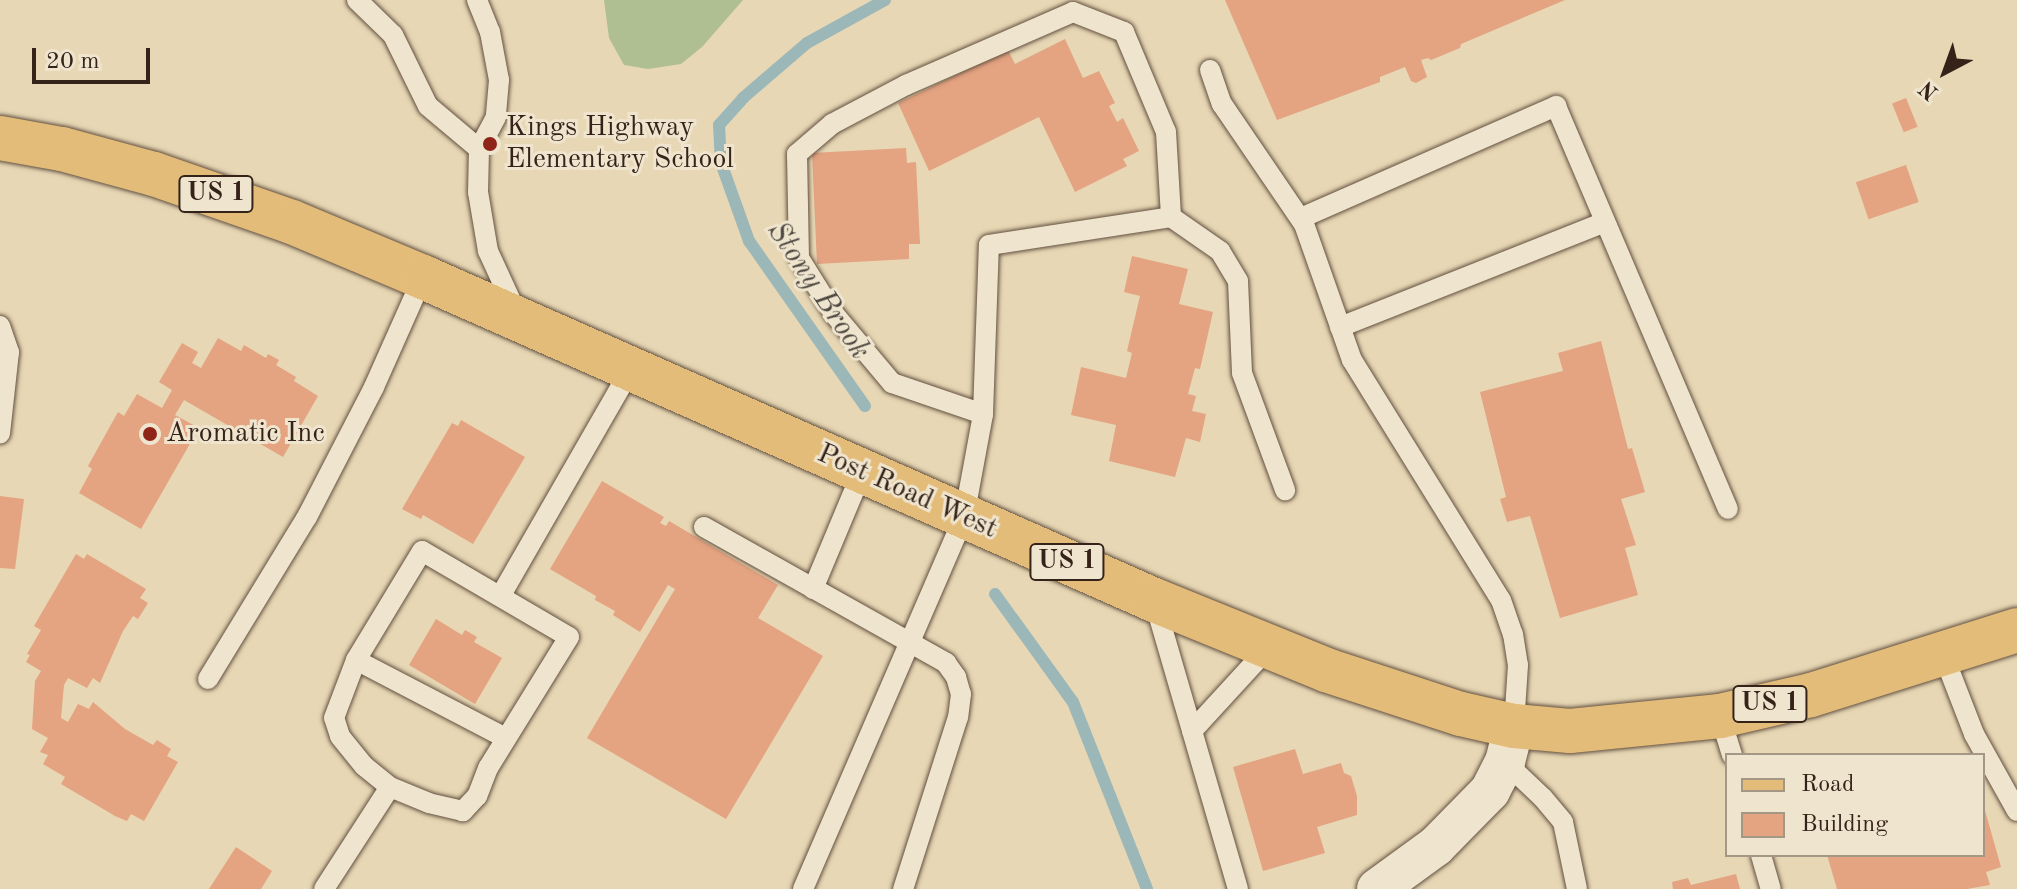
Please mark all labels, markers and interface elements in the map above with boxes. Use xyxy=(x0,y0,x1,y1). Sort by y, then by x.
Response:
scale bar xyxy=(36,32,154,82)
north arrow xyxy=(1905,32,1985,112)
text: 20 m xyxy=(46,50,100,74)
text: N xyxy=(1916,76,1943,104)
place label: Kings Highway Elementary School xyxy=(506,111,734,177)
marker: Kings Highway Elementary School xyxy=(481,135,499,153)
road number: US 1 xyxy=(178,172,254,216)
water label: Stony Brook xyxy=(759,215,877,367)
place label: Aromatic Inc xyxy=(166,417,325,451)
marker: Aromatic Inc xyxy=(141,425,159,443)
street label: Post Road West xyxy=(812,437,1002,547)
road number: US 1 xyxy=(1029,540,1105,584)
road number: US 1 xyxy=(1732,682,1808,726)
legend xyxy=(1725,753,1985,857)
text: Road xyxy=(1801,773,1854,797)
text: Building xyxy=(1801,813,1888,837)

